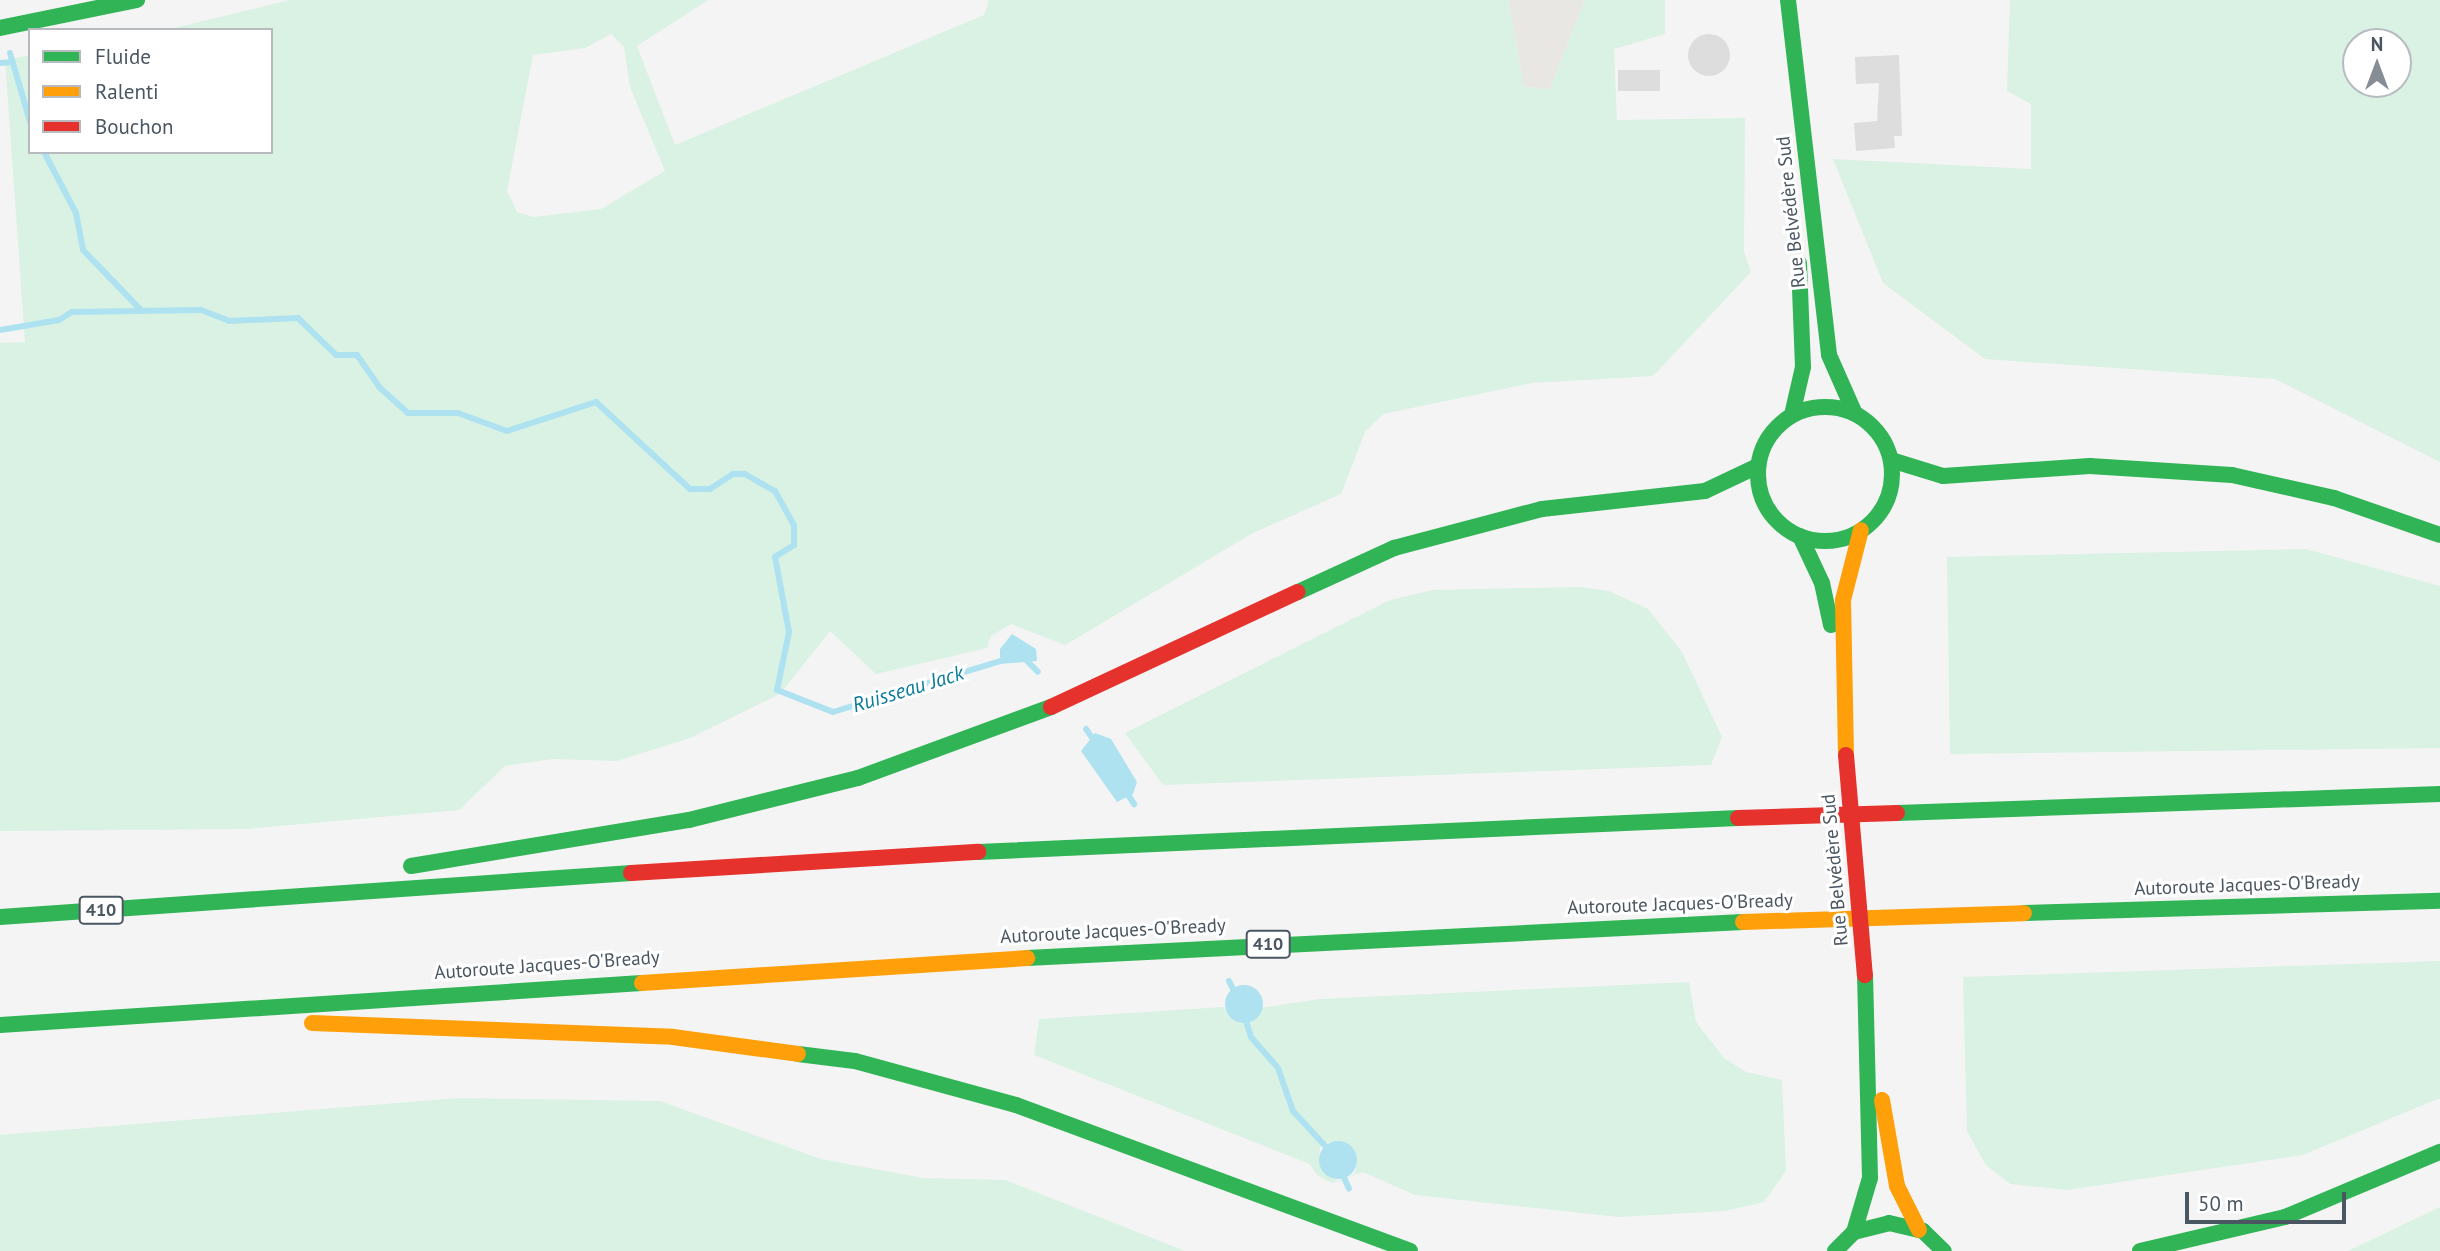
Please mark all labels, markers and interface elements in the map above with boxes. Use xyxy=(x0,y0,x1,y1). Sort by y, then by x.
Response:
legend xyxy=(28,28,273,154)
north arrow xyxy=(2342,28,2412,98)
text: N xyxy=(2371,32,2383,56)
text: Fluide xyxy=(95,43,151,70)
text: Ralenti xyxy=(95,78,159,105)
text: Bouchon xyxy=(95,113,174,140)
street label: Rue Belvédère Sud xyxy=(1772,135,1810,289)
water label: Ruisseau Jack xyxy=(849,660,967,718)
street label: Rue Belvédère Sud xyxy=(1817,793,1853,947)
street label: Autoroute Jacques-O'Bready xyxy=(2134,870,2360,900)
street label: Autoroute Jacques-O'Bready xyxy=(1567,889,1793,919)
road number: 410 xyxy=(78,896,124,925)
street label: Autoroute Jacques-O'Bready xyxy=(1000,914,1226,948)
road number: 410 xyxy=(1245,930,1291,959)
street label: Autoroute Jacques-O'Bready xyxy=(434,946,660,984)
scale bar xyxy=(2188,1178,2349,1222)
text: 50 m xyxy=(2198,1190,2244,1217)

